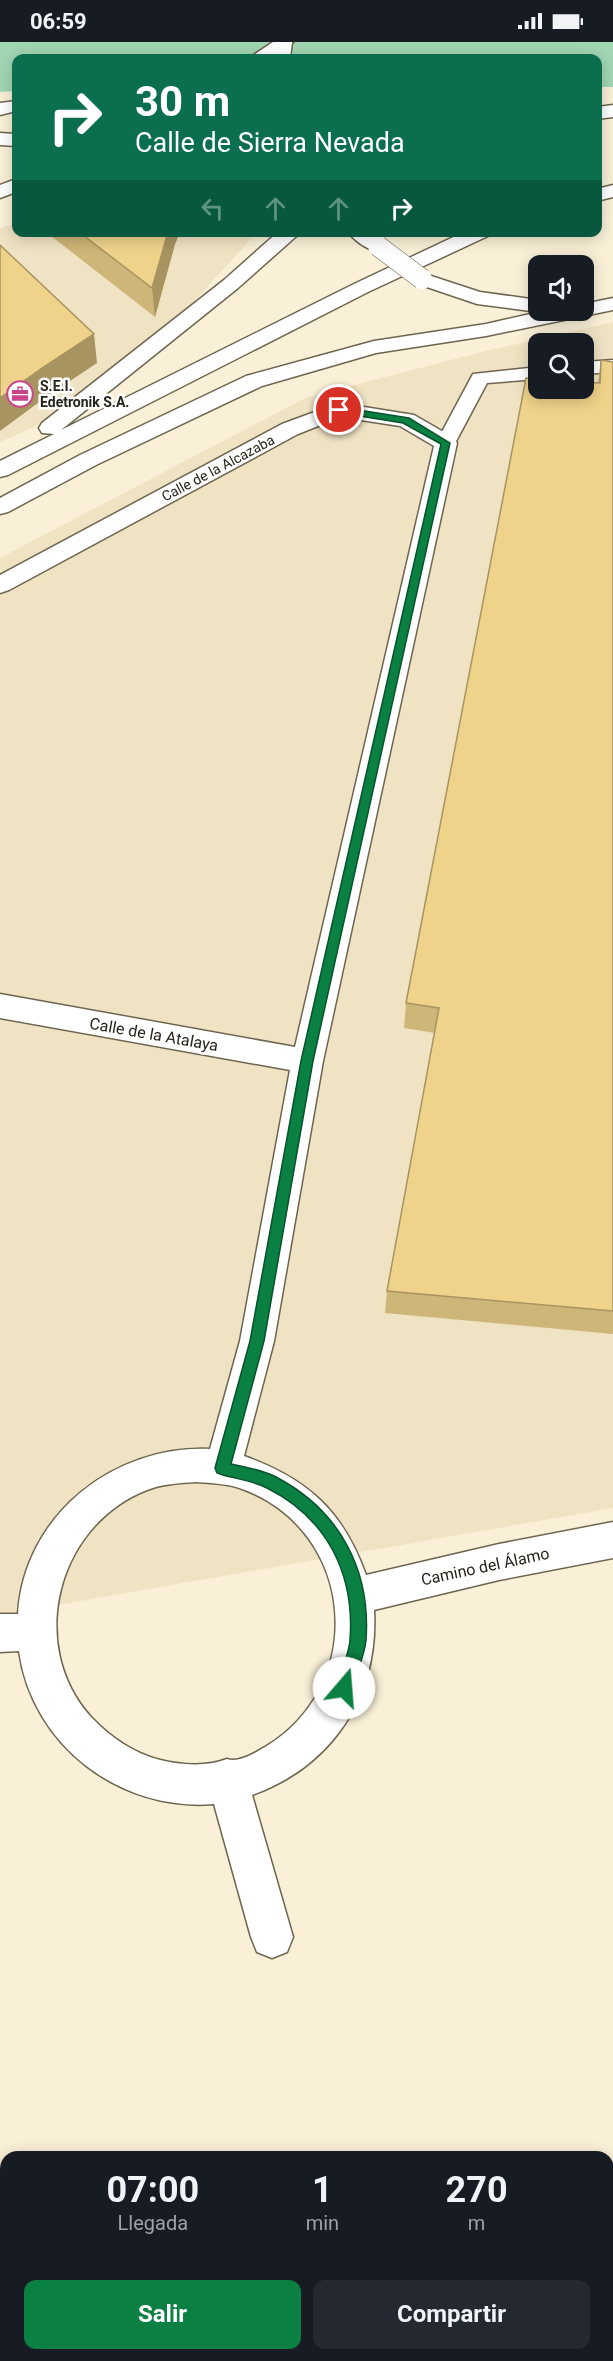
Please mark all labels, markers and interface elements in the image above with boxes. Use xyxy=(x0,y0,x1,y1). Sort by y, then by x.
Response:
text: 06:59 xyxy=(30,9,87,34)
text: 30 m xyxy=(135,77,230,126)
icon: right xyxy=(36,78,114,156)
text: Calle de Sierra Nevada xyxy=(135,127,405,159)
icon: left xyxy=(196,192,229,225)
icon: ahead xyxy=(259,192,292,225)
icon: ahead xyxy=(322,192,355,225)
icon: right xyxy=(385,192,418,225)
map controls xyxy=(528,255,594,399)
button: sound xyxy=(528,255,594,321)
button: search xyxy=(528,333,594,399)
place label: S.E.I. Edetronik S.A. xyxy=(40,378,129,410)
office icon: S.E.I. Edetronik S.A. xyxy=(5,379,35,409)
pin xyxy=(313,384,364,435)
icon: arrive xyxy=(322,393,355,426)
street label: Calle de la Alcazaba xyxy=(159,432,277,504)
street label: Calle de la Atalaya xyxy=(88,1014,220,1055)
street label: Camino del Álamo xyxy=(419,1544,551,1589)
position arrow xyxy=(312,1656,376,1720)
text: 07:00 xyxy=(106,2169,199,2211)
text: 1 xyxy=(312,2169,333,2211)
text: 270 xyxy=(446,2169,508,2211)
text: Llegada xyxy=(118,2211,188,2235)
text: min xyxy=(306,2211,339,2235)
text: m xyxy=(468,2211,485,2235)
button: Salir xyxy=(24,2280,301,2349)
button: Compartir xyxy=(313,2280,590,2349)

